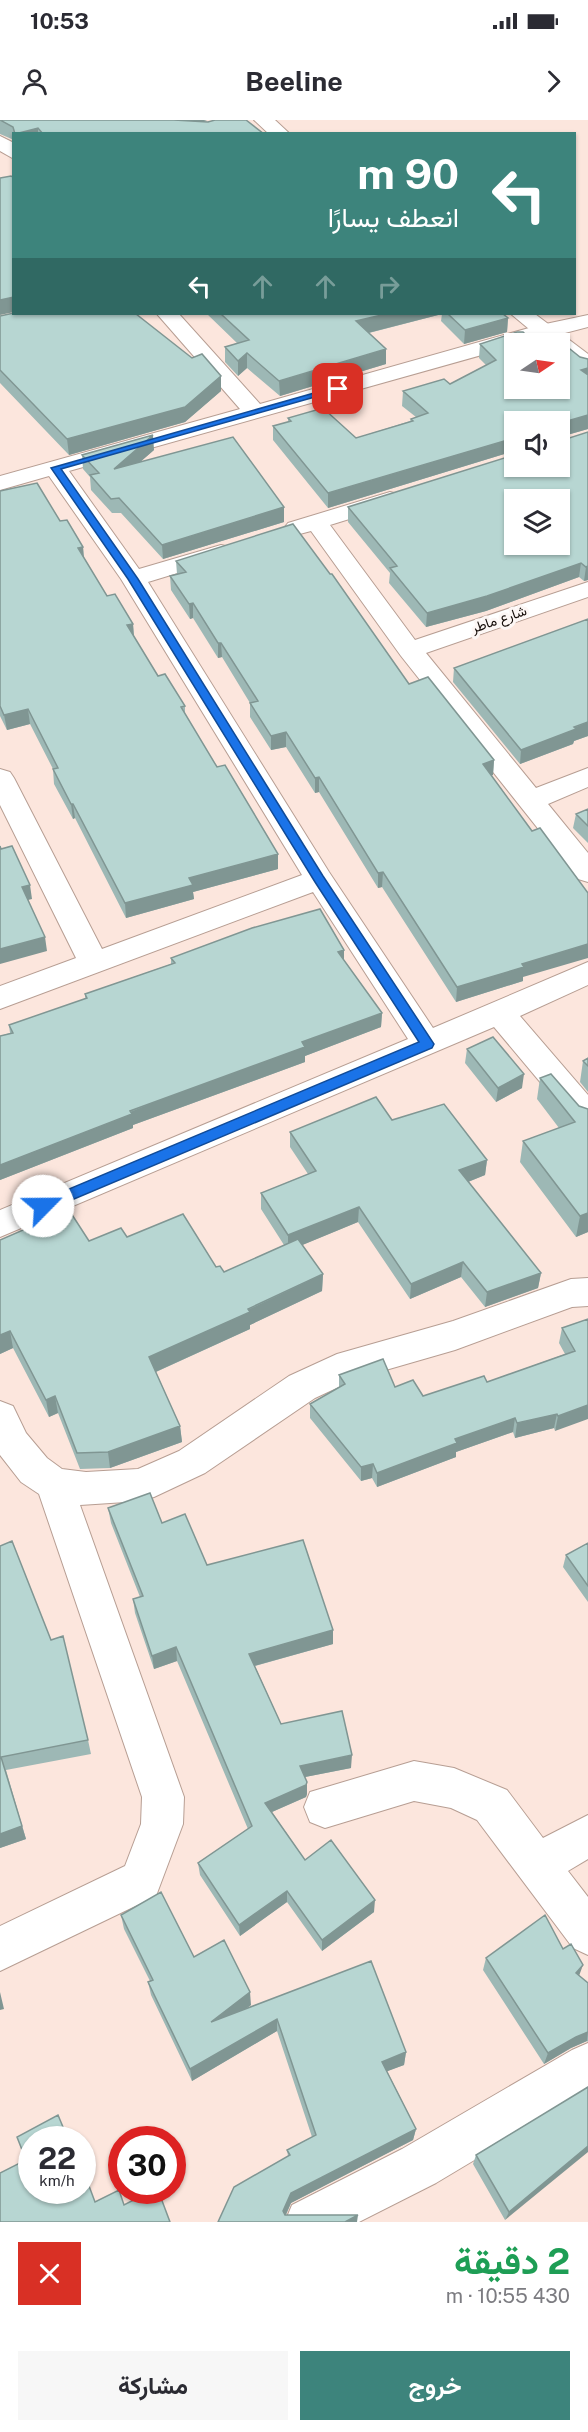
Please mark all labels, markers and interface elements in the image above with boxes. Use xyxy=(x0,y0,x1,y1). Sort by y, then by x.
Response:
text: 10:53 xyxy=(30,8,89,34)
icon: person xyxy=(18,65,51,98)
text: Beeline xyxy=(245,65,343,97)
icon: forward xyxy=(537,65,570,98)
text: 90 m xyxy=(357,149,459,198)
icon: left xyxy=(480,156,558,234)
text: انعطف يسارًا xyxy=(328,201,459,233)
icon: left xyxy=(183,270,216,303)
icon: ahead xyxy=(246,270,279,303)
icon: ahead xyxy=(309,270,342,303)
icon: right xyxy=(372,270,405,303)
north arrow xyxy=(504,333,570,399)
map controls xyxy=(504,333,570,555)
pin xyxy=(312,363,363,414)
icon: arrive xyxy=(321,372,354,405)
button: sound xyxy=(504,411,570,477)
button: layers xyxy=(504,489,570,555)
street label: شارع ماطر xyxy=(468,602,530,639)
position arrow xyxy=(11.0,1174,75.0,1238)
speed limit sign: 30 xyxy=(108,2126,186,2204)
text: 22 xyxy=(38,2140,76,2176)
text: km/h xyxy=(39,2172,75,2189)
text: 2 دقيقة xyxy=(454,2240,570,2282)
button: close xyxy=(18,2242,81,2305)
text: 430 m · 10:55 xyxy=(446,2284,570,2308)
button: مشاركة xyxy=(18,2351,288,2420)
button: خروج xyxy=(300,2351,570,2420)

